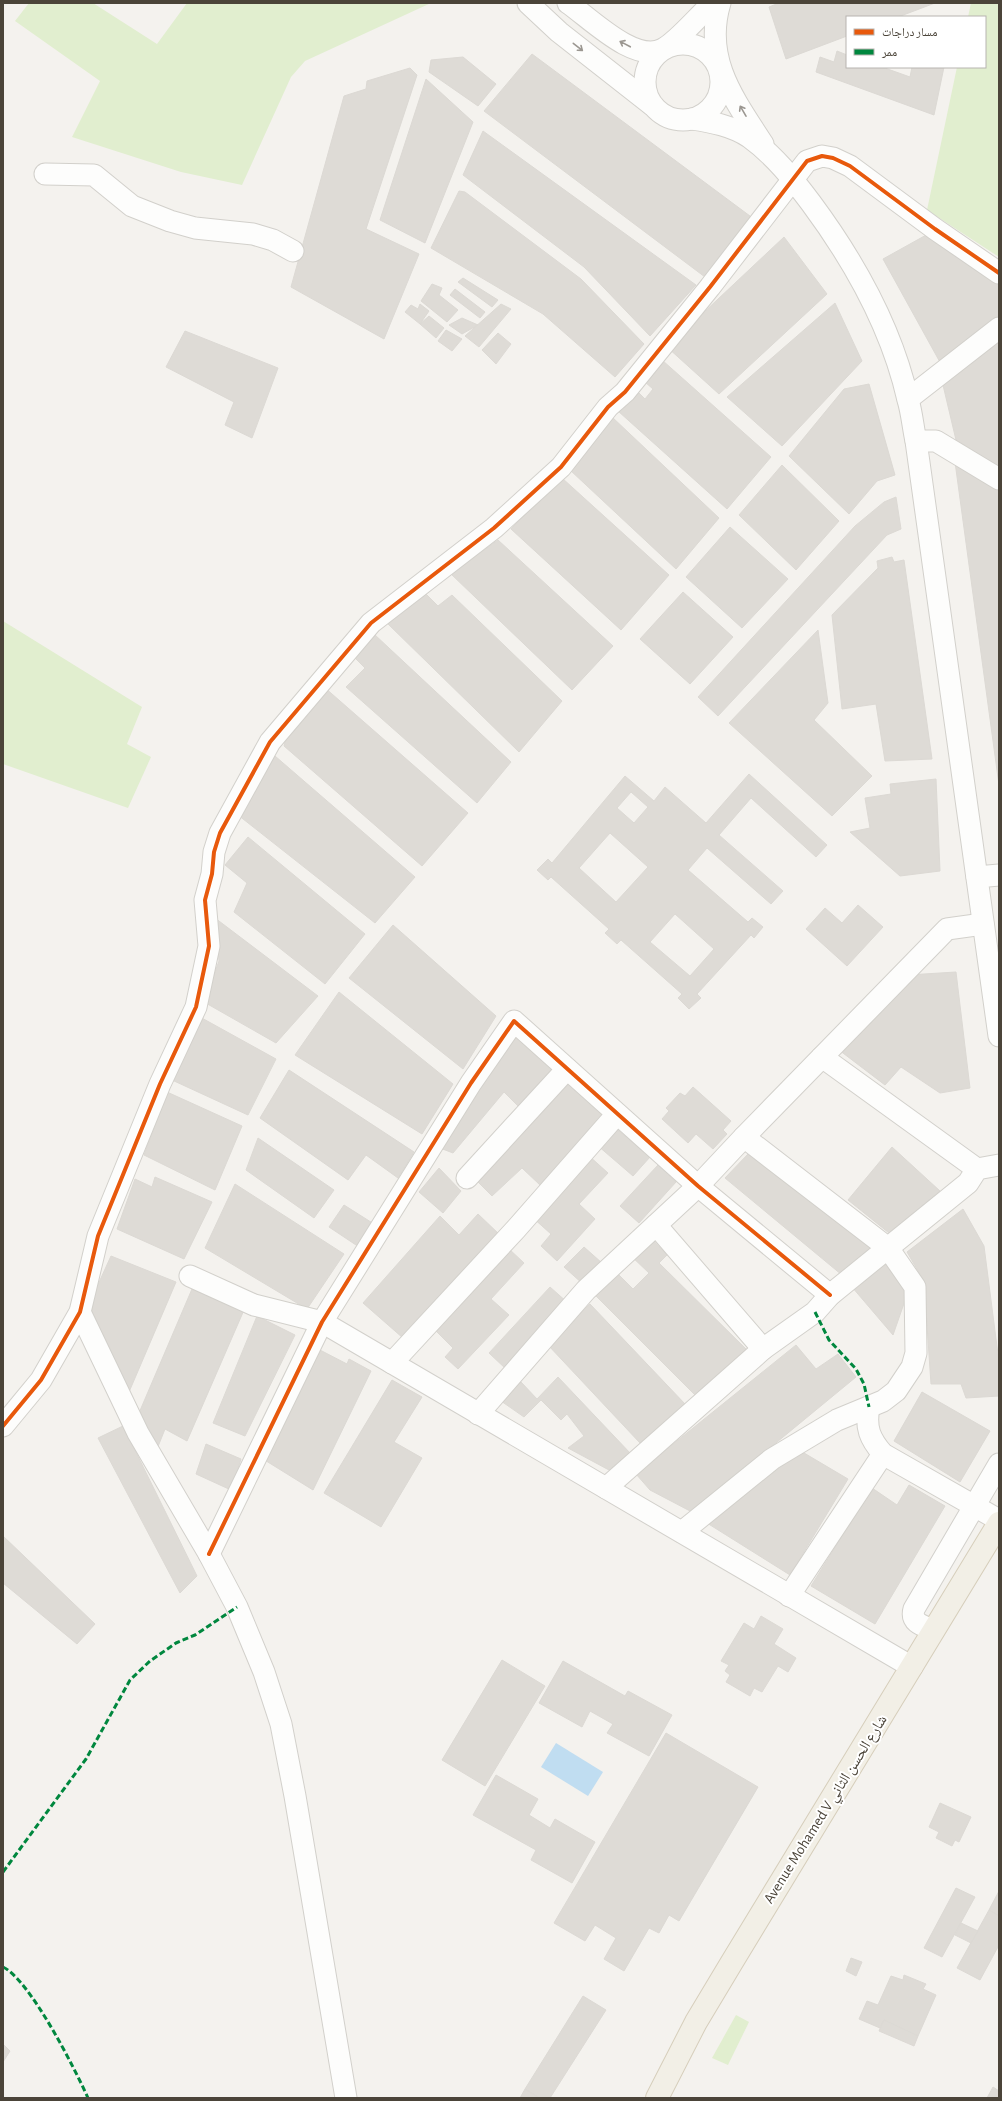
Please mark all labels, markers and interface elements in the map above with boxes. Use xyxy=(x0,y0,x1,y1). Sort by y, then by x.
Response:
legend xyxy=(846,16,986,68)
text: مسار دراجات xyxy=(882,26,937,39)
one-way arrow xyxy=(620,40,632,48)
one-way arrow xyxy=(573,43,584,52)
text: ممر xyxy=(881,46,897,58)
one-way arrow xyxy=(738,105,746,117)
street label: Avenue Mohamed V شارع الحسن الثاني xyxy=(761,1712,893,1908)

